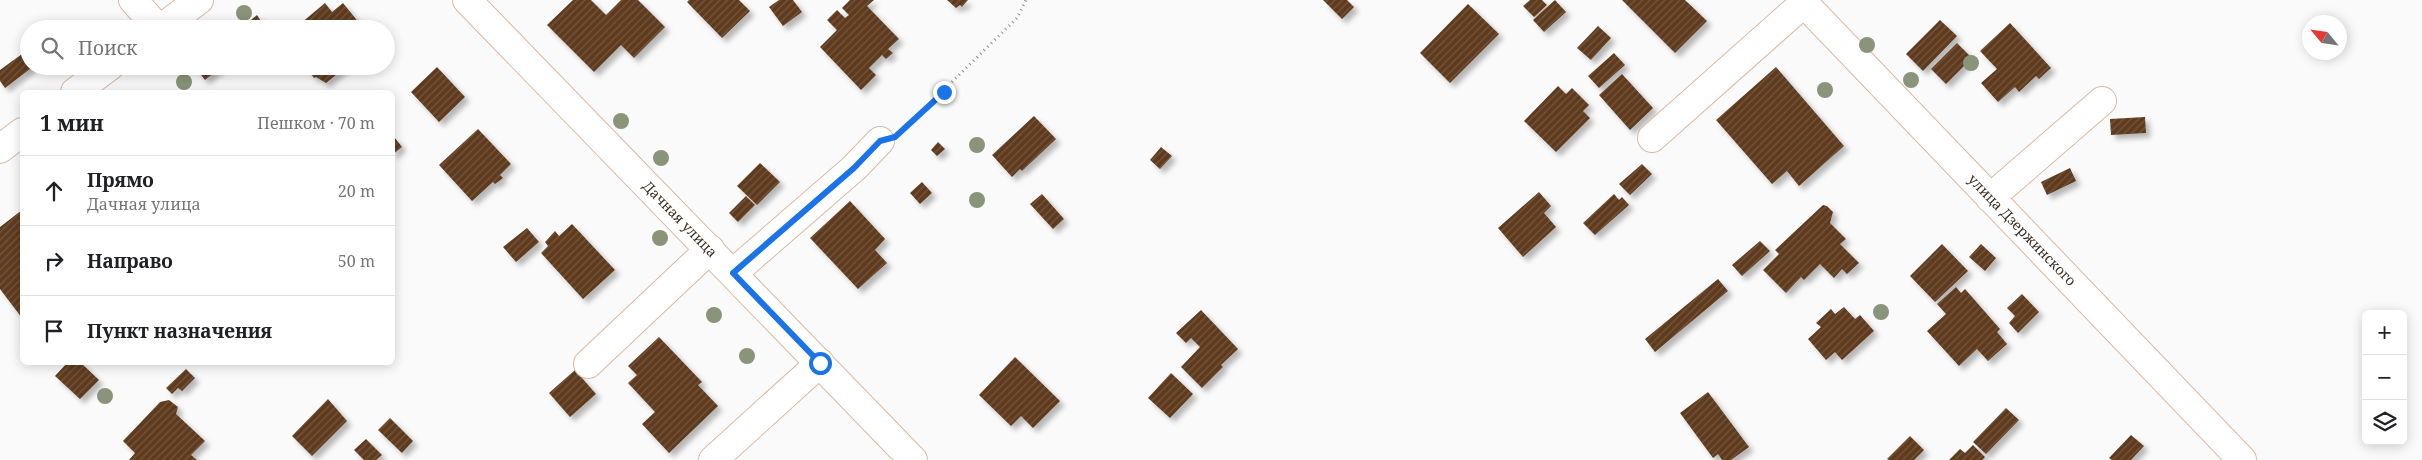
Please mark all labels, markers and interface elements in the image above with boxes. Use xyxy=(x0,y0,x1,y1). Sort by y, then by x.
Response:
north arrow xyxy=(2302,15,2347,60)
search box xyxy=(20,20,395,75)
icon: search xyxy=(38,34,66,62)
text: Поиск xyxy=(78,35,137,61)
route end xyxy=(933,81,956,104)
text: 1 мин xyxy=(40,109,104,137)
text: Пешком · 70 m xyxy=(257,112,375,134)
text: Прямо xyxy=(87,167,154,193)
street label: улица Дзержинского xyxy=(1964,170,2081,290)
street label: Дачная улица xyxy=(639,176,722,261)
icon: ahead xyxy=(40,177,68,205)
text: 20 m xyxy=(338,180,375,202)
text: Дачная улица xyxy=(87,193,201,215)
icon: right xyxy=(40,247,68,275)
text: Направо xyxy=(87,248,173,274)
text: 50 m xyxy=(338,250,375,272)
map controls xyxy=(2362,310,2407,445)
button: + xyxy=(2362,310,2407,355)
icon: arrive xyxy=(40,317,68,345)
text: Пункт назначения xyxy=(87,318,272,344)
route start xyxy=(809,352,832,375)
button: − xyxy=(2362,355,2407,400)
button: layers xyxy=(2362,400,2407,445)

